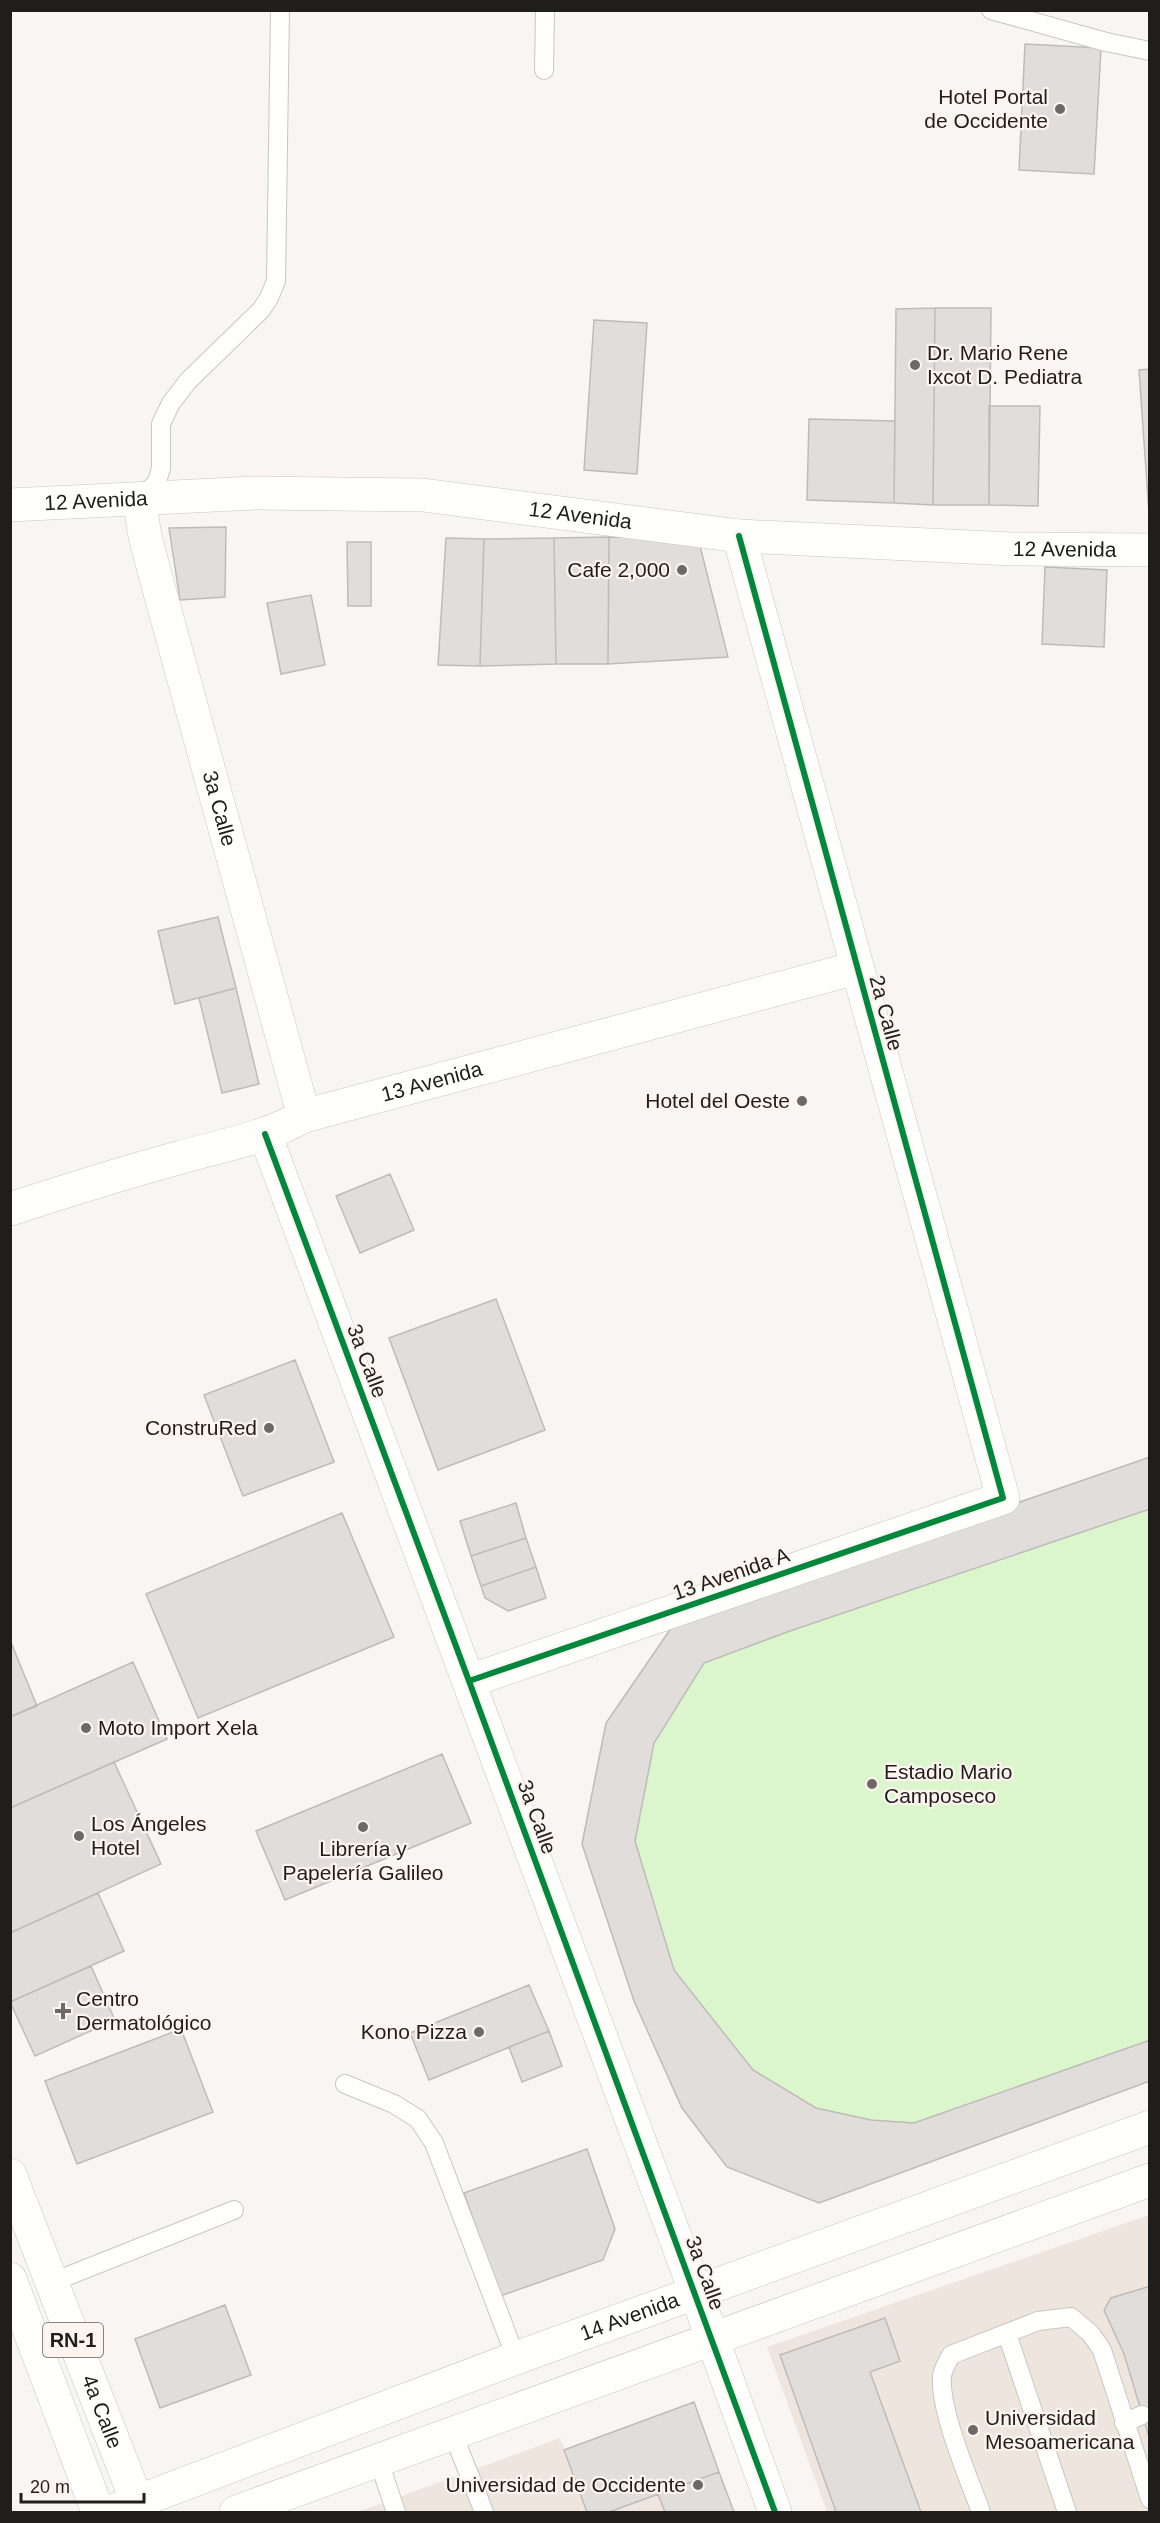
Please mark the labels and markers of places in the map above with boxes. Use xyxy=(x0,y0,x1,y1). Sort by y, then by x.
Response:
place label: Hotel Portal de Occidente xyxy=(924,85,1048,132)
marker: Hotel Portal de Occidente xyxy=(1053,102,1067,116)
place label: Dr. Mario Rene Ixcot D. Pediatra xyxy=(927,341,1083,388)
marker: Dr. Mario Rene Ixcot D. Pediatra xyxy=(908,358,922,372)
place label: Cafe 2,000 xyxy=(567,558,670,581)
marker: Cafe 2,000 xyxy=(675,563,689,577)
place label: Hotel del Oeste xyxy=(645,1089,790,1112)
marker: Hotel del Oeste xyxy=(795,1094,809,1108)
place label: ConstruRed xyxy=(145,1416,257,1439)
marker: ConstruRed xyxy=(262,1421,276,1435)
place label: Moto Import Xela xyxy=(98,1716,258,1739)
marker: Moto Import Xela xyxy=(79,1721,93,1735)
place label: Estadio Mario Camposeco xyxy=(884,1760,1012,1807)
marker: Estadio Mario Camposeco xyxy=(865,1777,879,1791)
place label: Los Ángeles Hotel xyxy=(91,1812,207,1859)
marker: Librería y Papelería Galileo xyxy=(356,1820,370,1834)
marker: Los Ángeles Hotel xyxy=(72,1829,86,1843)
place label: Librería y Papelería Galileo xyxy=(282,1837,444,1884)
place label: Centro Dermatológico xyxy=(76,1987,211,2034)
marker: Centro Dermatológico xyxy=(54,2002,72,2020)
place label: Kono Pizza xyxy=(361,2020,467,2043)
marker: Kono Pizza xyxy=(472,2025,486,2039)
place label: Universidad Mesoamericana xyxy=(985,2406,1135,2453)
marker: Universidad Mesoamericana xyxy=(966,2423,980,2437)
place label: Universidad de Occidente xyxy=(446,2473,686,2496)
marker: Universidad de Occidente xyxy=(691,2478,705,2492)

